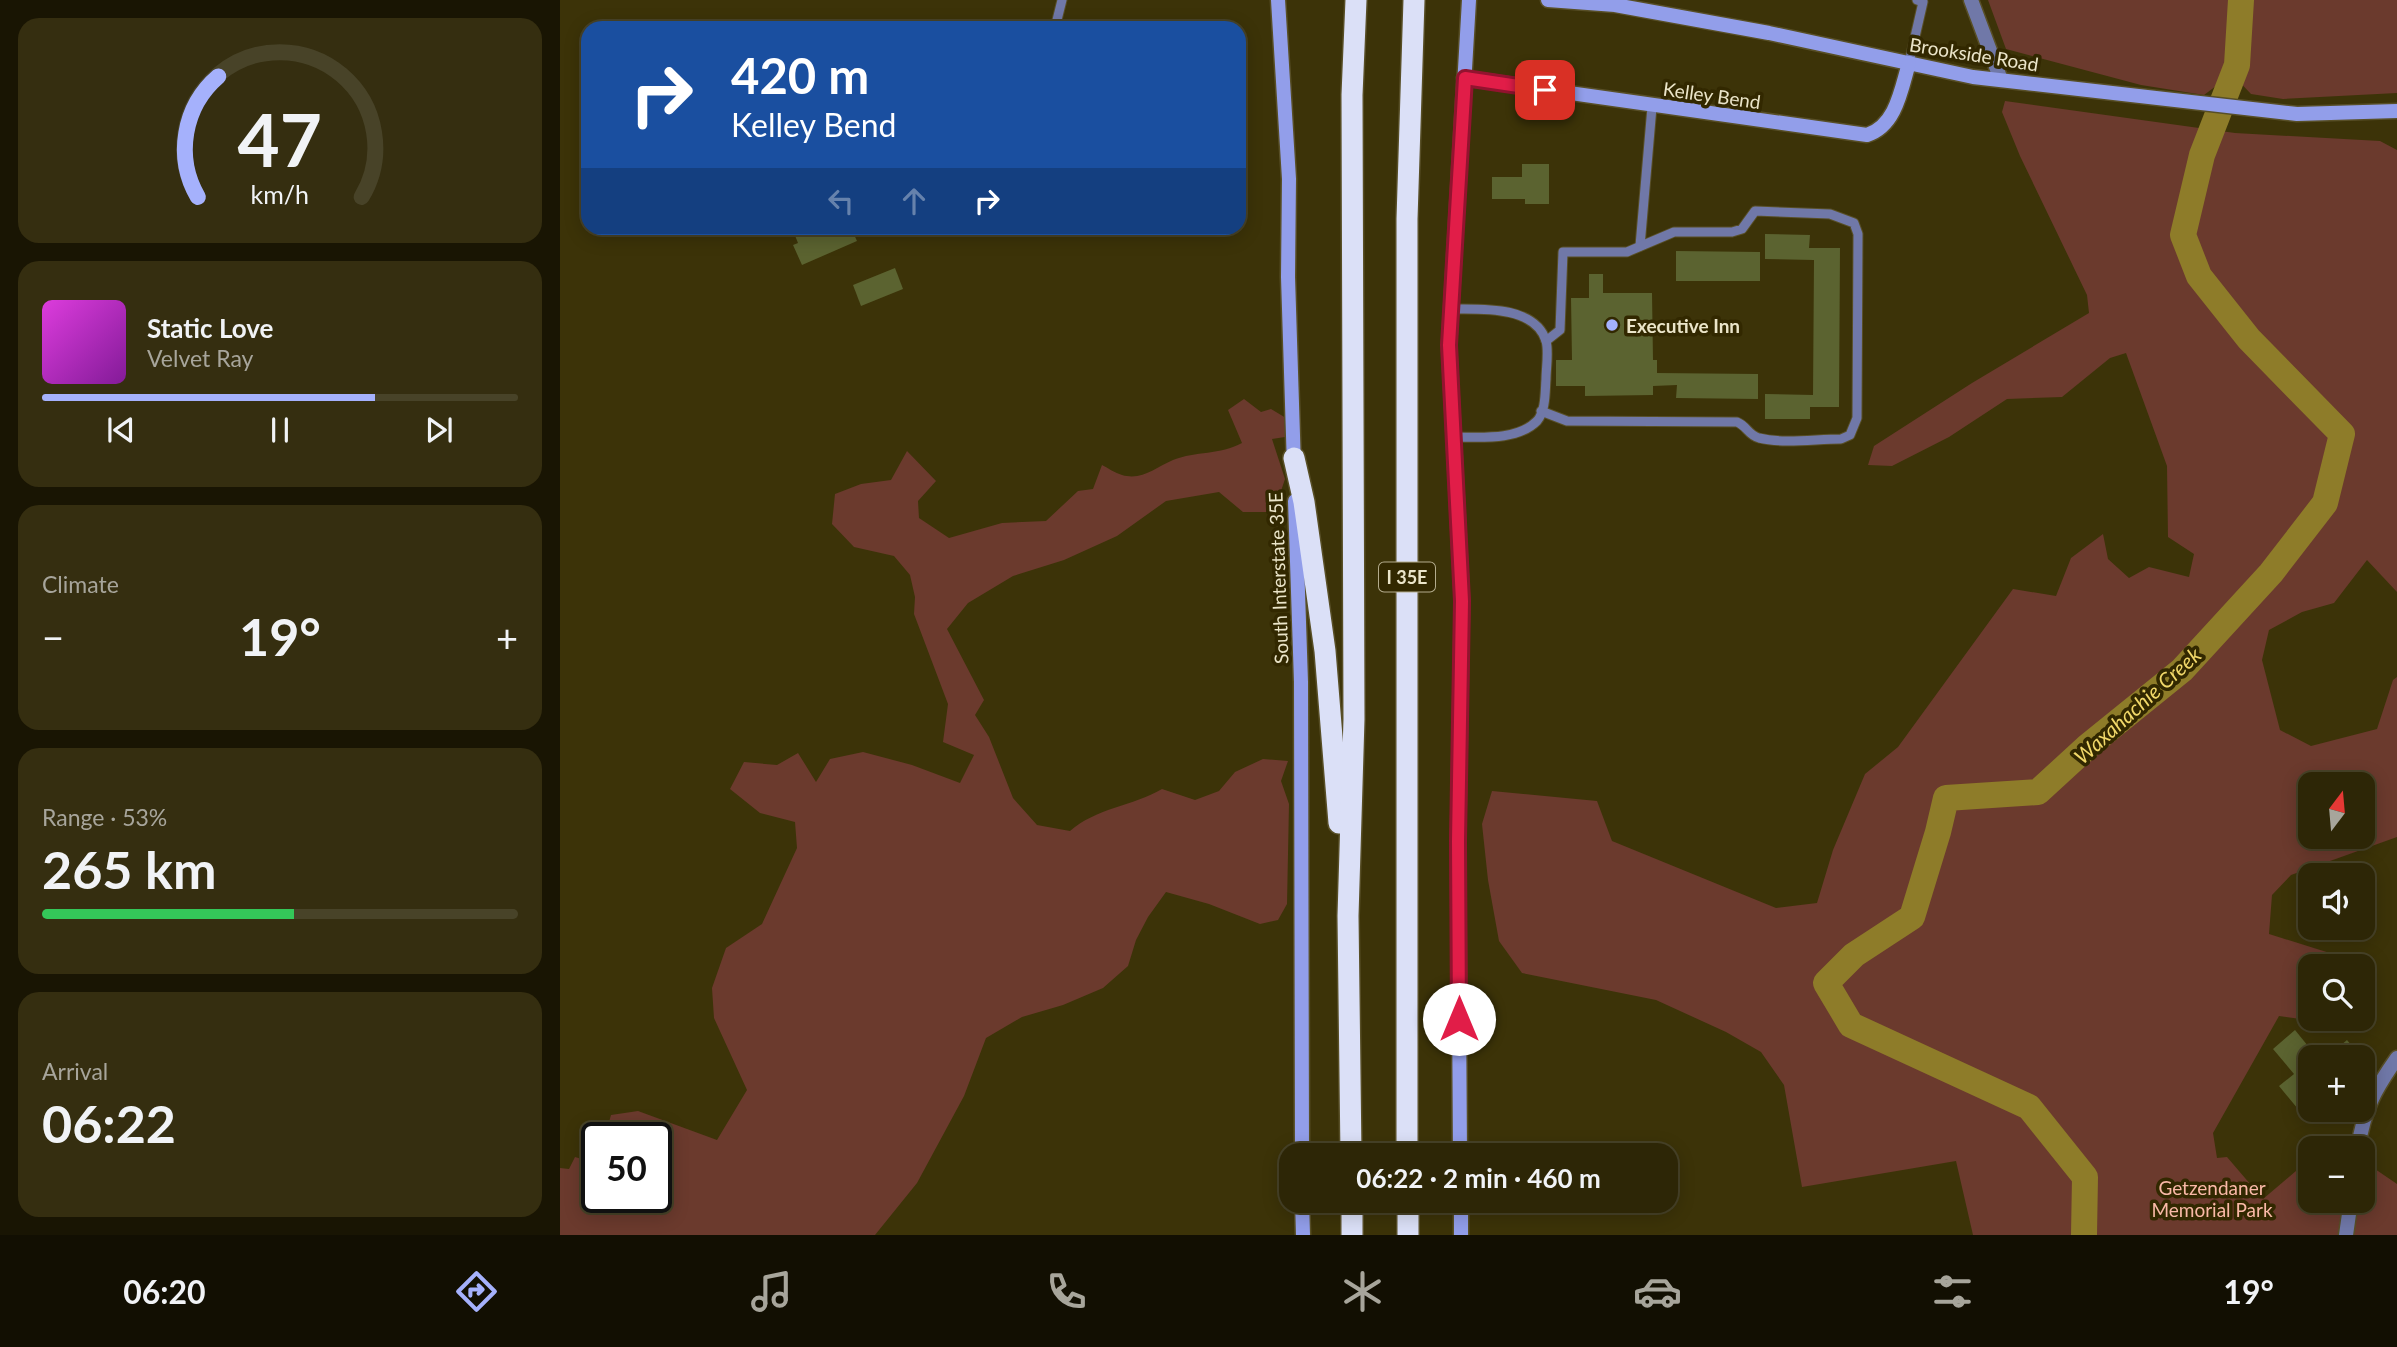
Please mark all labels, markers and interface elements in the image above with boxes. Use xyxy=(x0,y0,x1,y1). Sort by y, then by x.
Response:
street label: Brookside Road xyxy=(1908,32,2040,76)
text: 420 m xyxy=(731,46,869,104)
icon: right xyxy=(616,49,707,140)
pin xyxy=(1515,60,1575,120)
icon: arrive xyxy=(1526,71,1564,109)
street label: Kelley Bend xyxy=(1662,77,1762,113)
text: 47 xyxy=(238,95,322,183)
text: Kelley Bend xyxy=(731,105,897,144)
text: km/h xyxy=(251,179,309,209)
icon: left xyxy=(822,182,860,220)
icon: ahead xyxy=(895,182,933,220)
icon: right xyxy=(968,182,1006,220)
text: Static Love xyxy=(147,312,274,344)
place label: Executive Inn xyxy=(1626,314,1740,337)
marker: Executive Inn xyxy=(1604,317,1620,333)
text: Velvet Ray xyxy=(147,344,253,372)
icon: previous xyxy=(102,411,140,449)
icon: pause xyxy=(261,411,299,449)
icon: next xyxy=(420,411,458,449)
street label: South Interstate 35E xyxy=(1264,492,1292,664)
road number: I 35E xyxy=(1379,562,1435,592)
text: Climate xyxy=(42,570,119,598)
text: 19° xyxy=(239,605,321,667)
text: − xyxy=(42,614,64,660)
text: + xyxy=(496,614,518,660)
water label: Waxahachie Creek xyxy=(2068,641,2206,768)
north arrow xyxy=(2298,772,2375,849)
map controls xyxy=(2298,772,2375,1213)
text: Range · 53% xyxy=(42,803,167,831)
text: 265 km xyxy=(42,838,216,900)
button: sound xyxy=(2298,863,2375,940)
button: search xyxy=(2298,954,2375,1031)
position arrow xyxy=(1422,982,1496,1056)
button: + xyxy=(2298,1045,2375,1122)
text: Arrival xyxy=(42,1057,108,1085)
text: 06:22 xyxy=(42,1092,176,1154)
speed limit sign: 50 xyxy=(581,1122,672,1213)
button: − xyxy=(2298,1136,2375,1213)
text: 06:22 · 2 min · 460 m xyxy=(1356,1162,1601,1194)
park label: Getzendaner Memorial Park xyxy=(2151,1176,2273,1221)
icon: directions xyxy=(452,1267,501,1316)
icon: music xyxy=(747,1267,796,1316)
icon: phone xyxy=(1042,1267,1091,1316)
icon: climate xyxy=(1338,1267,1387,1316)
icon: car xyxy=(1633,1267,1682,1316)
icon: filters xyxy=(1928,1267,1977,1316)
text: 06:20 xyxy=(123,1272,206,1311)
text: 19° xyxy=(2223,1272,2274,1311)

